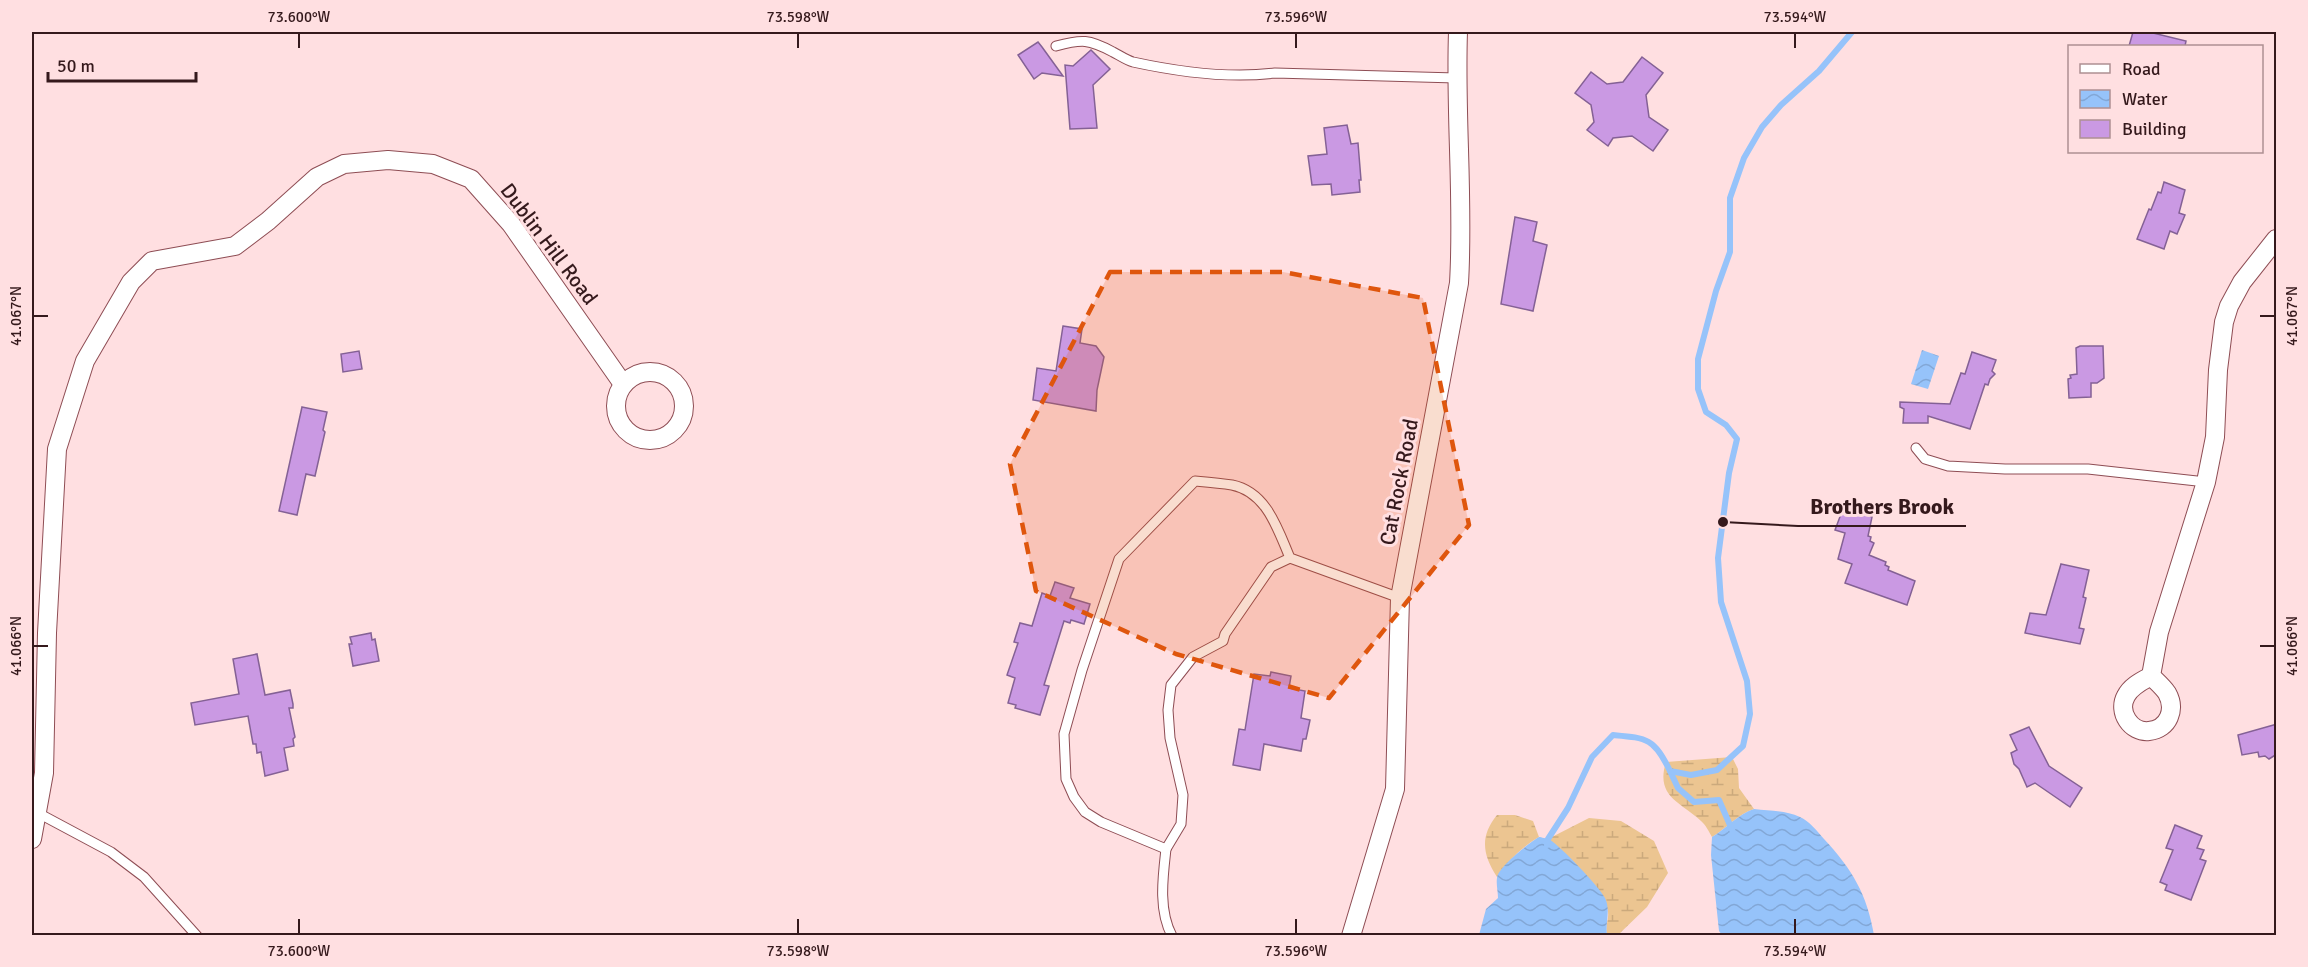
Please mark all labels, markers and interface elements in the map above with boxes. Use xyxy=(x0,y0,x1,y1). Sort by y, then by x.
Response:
text: 73.600°W xyxy=(268,8,331,26)
text: 73.598°W xyxy=(767,8,830,26)
text: 73.596°W xyxy=(1265,8,1328,26)
text: 73.594°W xyxy=(1764,8,1827,26)
scale bar xyxy=(48,45,196,83)
legend xyxy=(2068,45,2263,153)
text: 50 m xyxy=(57,55,95,77)
text: Road xyxy=(2122,58,2161,80)
text: Water xyxy=(2122,88,2168,110)
text: Building xyxy=(2122,118,2186,140)
street label: Dublin Hill Road xyxy=(495,178,603,310)
text: 41.067°N xyxy=(7,286,25,346)
text: 41.067°N xyxy=(2283,286,2301,346)
street label: Cat Rock Road xyxy=(1374,417,1424,547)
callout: Brothers Brook xyxy=(1798,486,1966,526)
text: Brothers Brook xyxy=(1810,493,1954,520)
text: 41.066°N xyxy=(7,616,25,676)
text: 41.066°N xyxy=(2283,616,2301,676)
text: 73.600°W xyxy=(268,942,331,960)
text: 73.598°W xyxy=(767,942,830,960)
text: 73.596°W xyxy=(1265,942,1328,960)
text: 73.594°W xyxy=(1764,942,1827,960)

